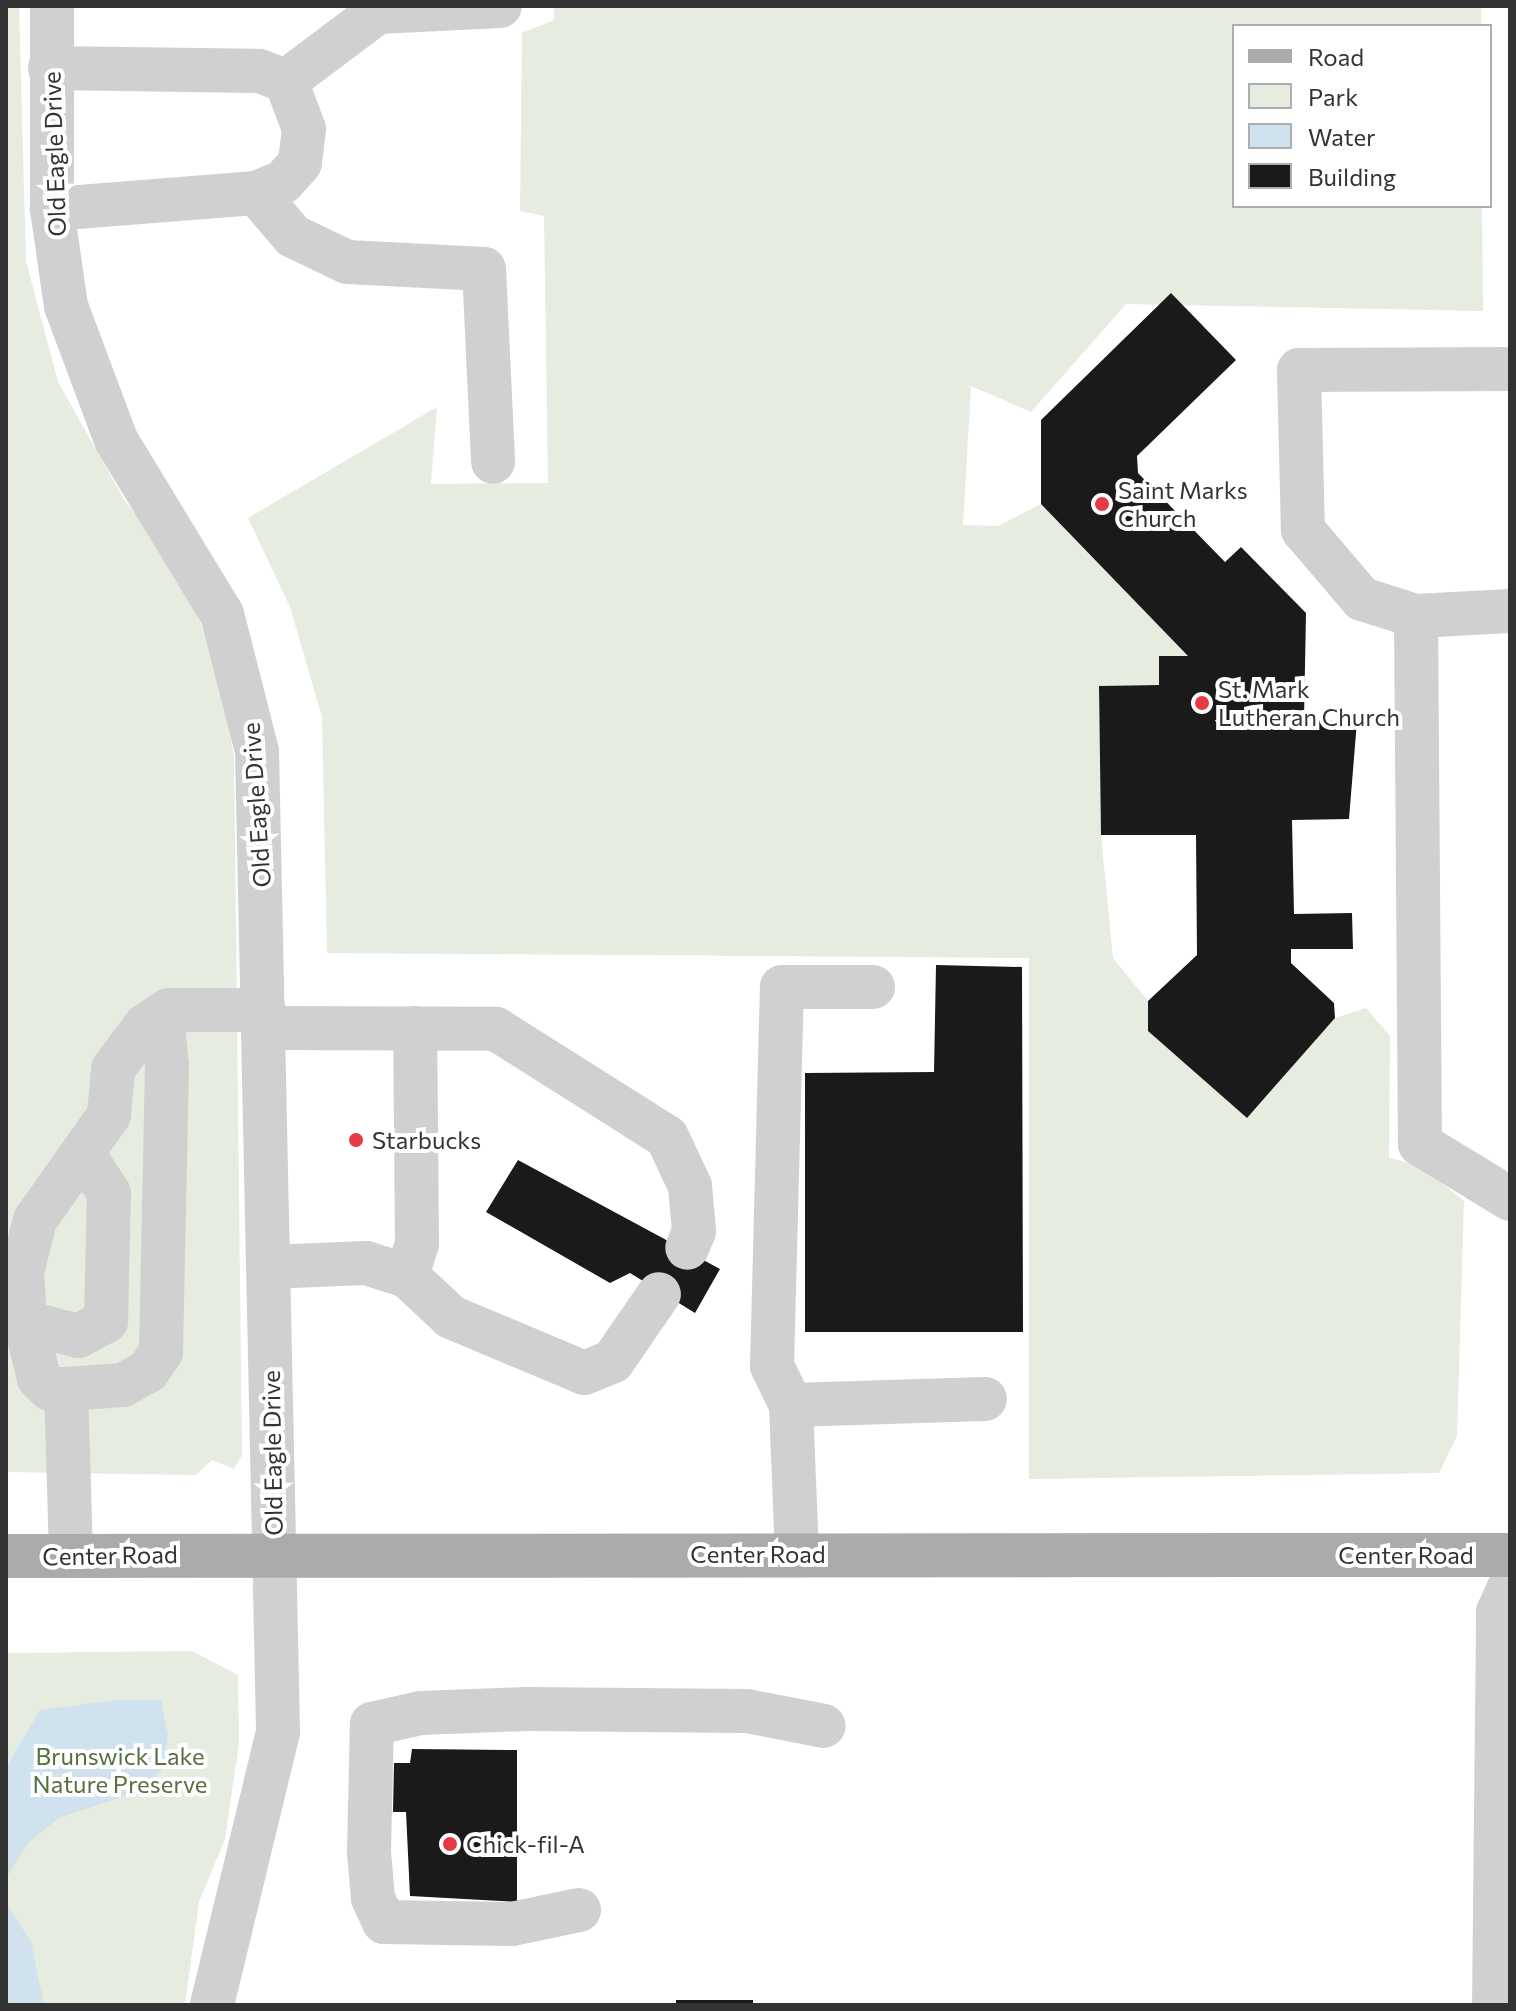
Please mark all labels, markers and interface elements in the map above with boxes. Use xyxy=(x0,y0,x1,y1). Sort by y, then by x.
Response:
legend xyxy=(1232,24,1492,208)
text: Road xyxy=(1308,42,1364,71)
street label: Old Eagle Drive xyxy=(37,71,71,237)
text: Park xyxy=(1308,82,1358,111)
text: Water xyxy=(1308,122,1376,151)
text: Building xyxy=(1308,162,1396,191)
place label: Saint Marks Church xyxy=(1118,476,1248,532)
marker: Saint Marks Church xyxy=(1093,495,1111,513)
place label: St. Mark Lutheran Church xyxy=(1218,675,1400,731)
marker: St. Mark Lutheran Church xyxy=(1193,694,1211,712)
street label: Old Eagle Drive xyxy=(236,722,276,888)
place label: Starbucks xyxy=(372,1126,481,1154)
marker: Starbucks xyxy=(347,1131,365,1149)
street label: Old Eagle Drive xyxy=(256,1370,288,1536)
street label: Center Road xyxy=(42,1539,178,1571)
street label: Center Road xyxy=(690,1540,826,1568)
street label: Center Road xyxy=(1338,1541,1474,1569)
park label: Brunswick Lake Nature Preserve xyxy=(33,1742,207,1798)
place label: Chick-fil-A xyxy=(466,1830,585,1858)
marker: Chick-fil-A xyxy=(441,1835,459,1853)

